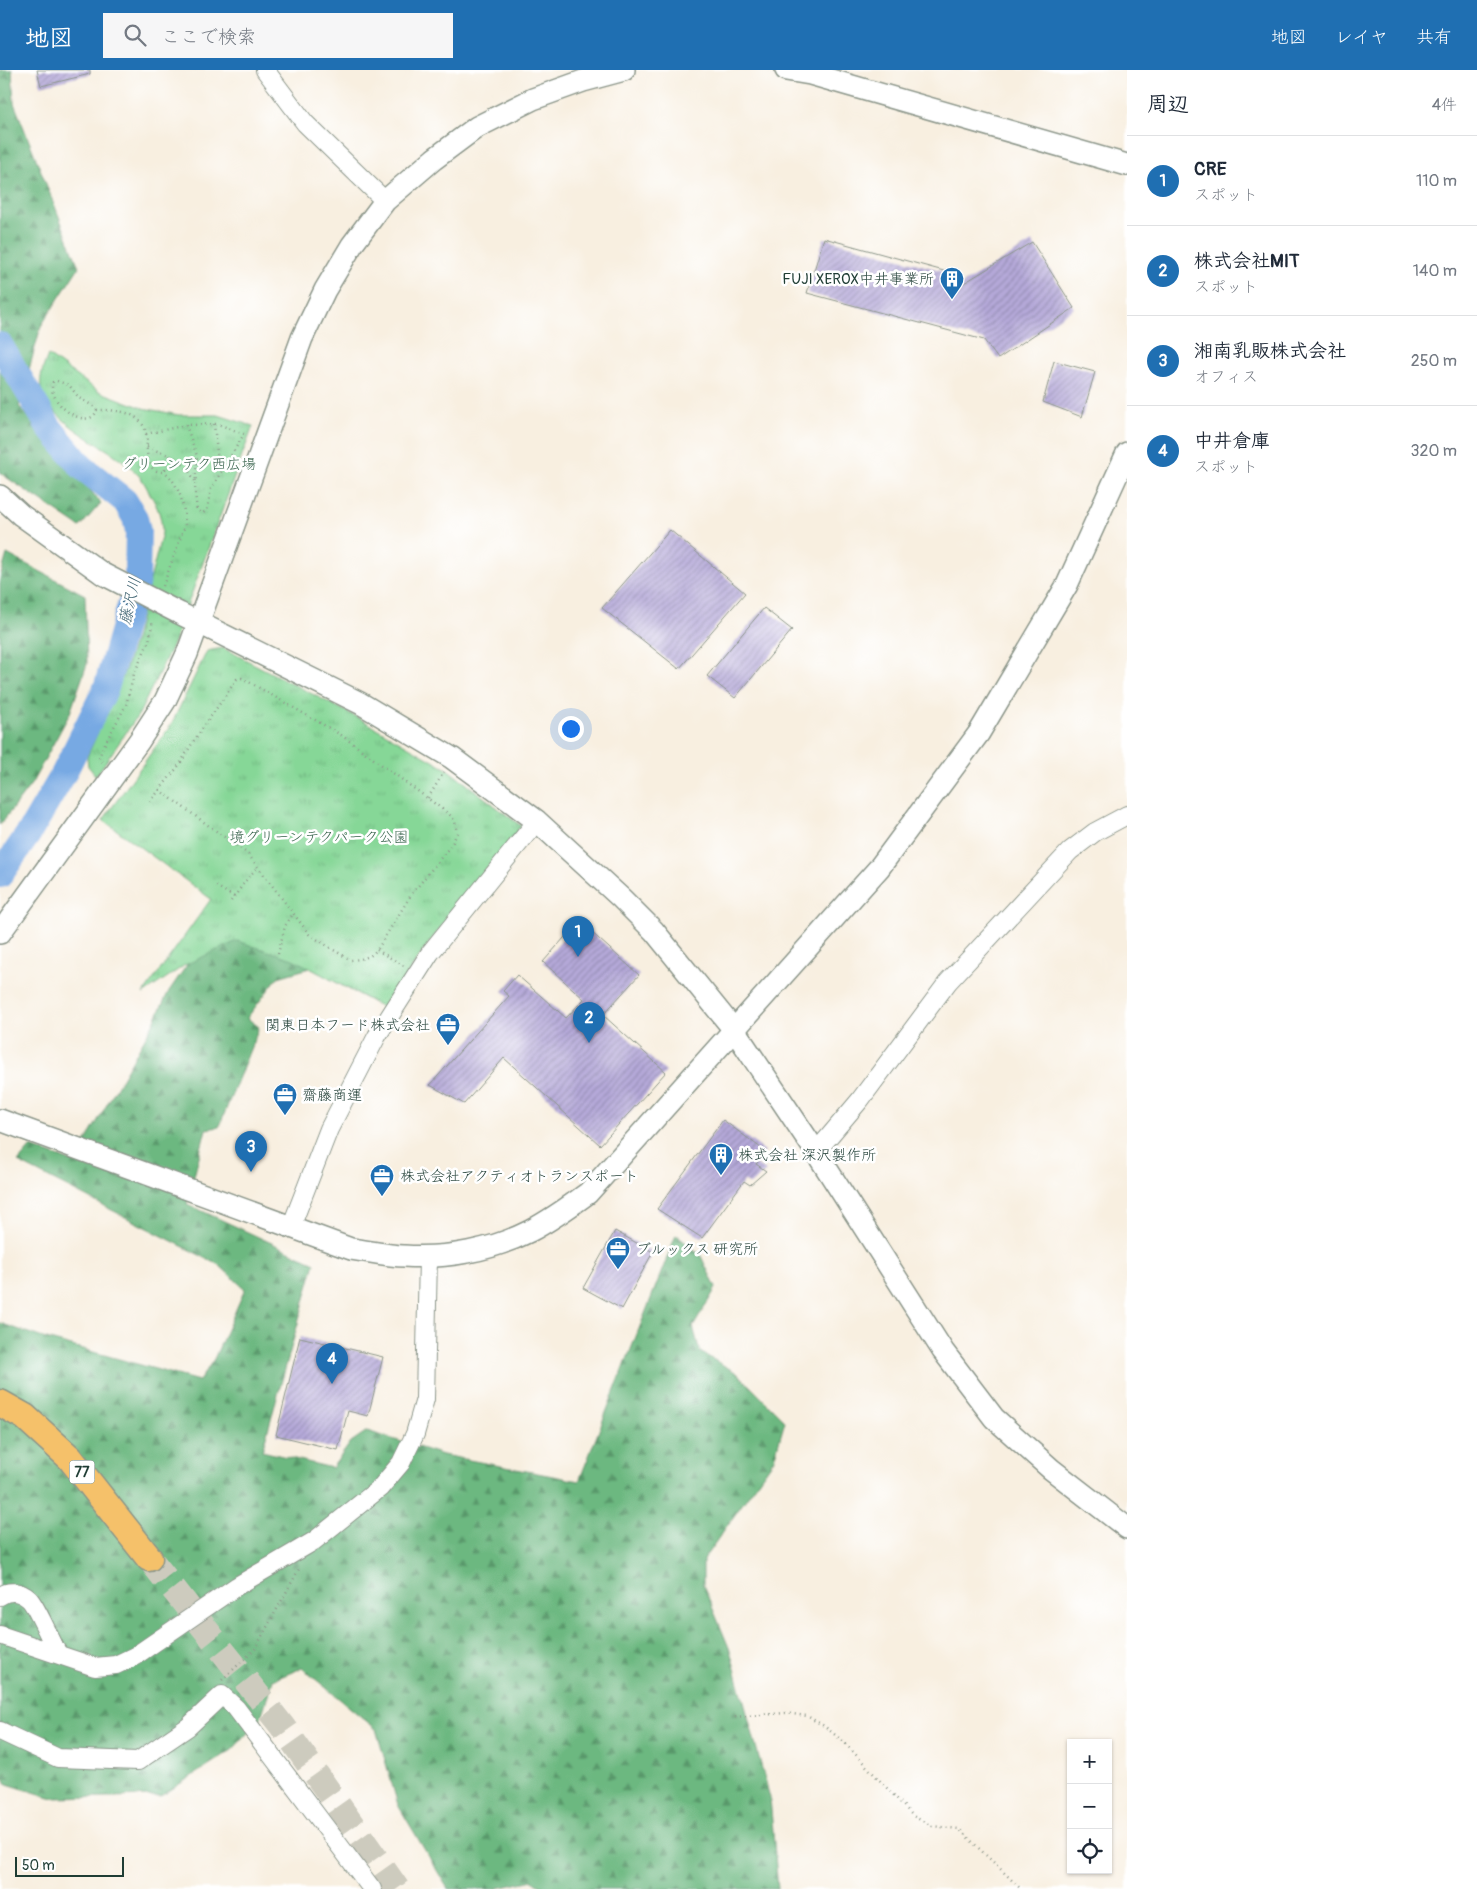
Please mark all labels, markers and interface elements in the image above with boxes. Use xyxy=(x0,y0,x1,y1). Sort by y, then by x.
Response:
search box xyxy=(103,13,453,58)
icon: search xyxy=(121,21,149,49)
text: 地図 xyxy=(25,24,73,53)
text: ここで検索 xyxy=(161,25,256,49)
text: 地図 xyxy=(1271,26,1307,49)
text: レイヤ xyxy=(1335,26,1388,49)
text: 共有 xyxy=(1416,26,1452,49)
text: 周辺 xyxy=(1147,91,1189,118)
text: 4件 xyxy=(1432,95,1457,115)
text: CRE xyxy=(1194,157,1227,181)
text: 1 xyxy=(1160,171,1166,191)
text: 110 m xyxy=(1416,171,1457,191)
text: スポット xyxy=(1194,185,1258,205)
text: 株式会社MIT xyxy=(1194,249,1300,273)
text: 2 xyxy=(1159,261,1167,281)
text: 140 m xyxy=(1413,261,1457,281)
building icon: FUJI XEROX中井事業所 xyxy=(939,266,965,300)
place label: FUJI XEROX中井事業所 xyxy=(782,270,934,289)
text: スポット xyxy=(1194,277,1258,297)
text: 湘南乳販株式会社 xyxy=(1194,339,1346,363)
text: 3 xyxy=(1159,351,1167,371)
text: 250 m xyxy=(1411,351,1457,371)
text: オフィス xyxy=(1194,367,1258,387)
text: 中井倉庫 xyxy=(1194,429,1270,453)
text: 4 xyxy=(1158,441,1168,461)
text: 320 m xyxy=(1411,441,1457,461)
park label: グリーンテク西広場 xyxy=(122,455,256,474)
text: スポット xyxy=(1194,457,1258,477)
water label: 藤沢川 xyxy=(115,575,145,627)
your location xyxy=(558,716,584,742)
park label: 境グリーンテクパーク公園 xyxy=(229,828,409,847)
pin: 1 xyxy=(562,916,594,957)
pin: 2 xyxy=(573,1002,605,1043)
office icon: 関東日本フード株式会社 xyxy=(435,1012,461,1046)
place label: 関東日本フード株式会社 xyxy=(265,1016,430,1035)
office icon: 齋藤商運 xyxy=(272,1082,298,1116)
place label: 齋藤商運 xyxy=(302,1086,362,1105)
pin: 3 xyxy=(235,1131,267,1172)
building icon: 株式会社 深沢製作所 xyxy=(708,1142,734,1176)
place label: 株式会社 深沢製作所 xyxy=(738,1146,876,1165)
office icon: 株式会社アクティオトランスポート xyxy=(369,1163,395,1197)
place label: 株式会社アクティオトランスポート xyxy=(400,1167,639,1186)
office icon: ブルックス 研究所 xyxy=(605,1236,631,1270)
place label: ブルックス 研究所 xyxy=(636,1240,758,1259)
pin: 4 xyxy=(316,1343,348,1384)
road number: 77 xyxy=(70,1460,94,1484)
map controls xyxy=(1067,1739,1112,1874)
button: + xyxy=(1067,1739,1112,1784)
button: − xyxy=(1067,1784,1112,1829)
button: locate xyxy=(1067,1829,1112,1874)
scale bar xyxy=(15,1854,124,1877)
text: 50 m xyxy=(22,1857,55,1874)

